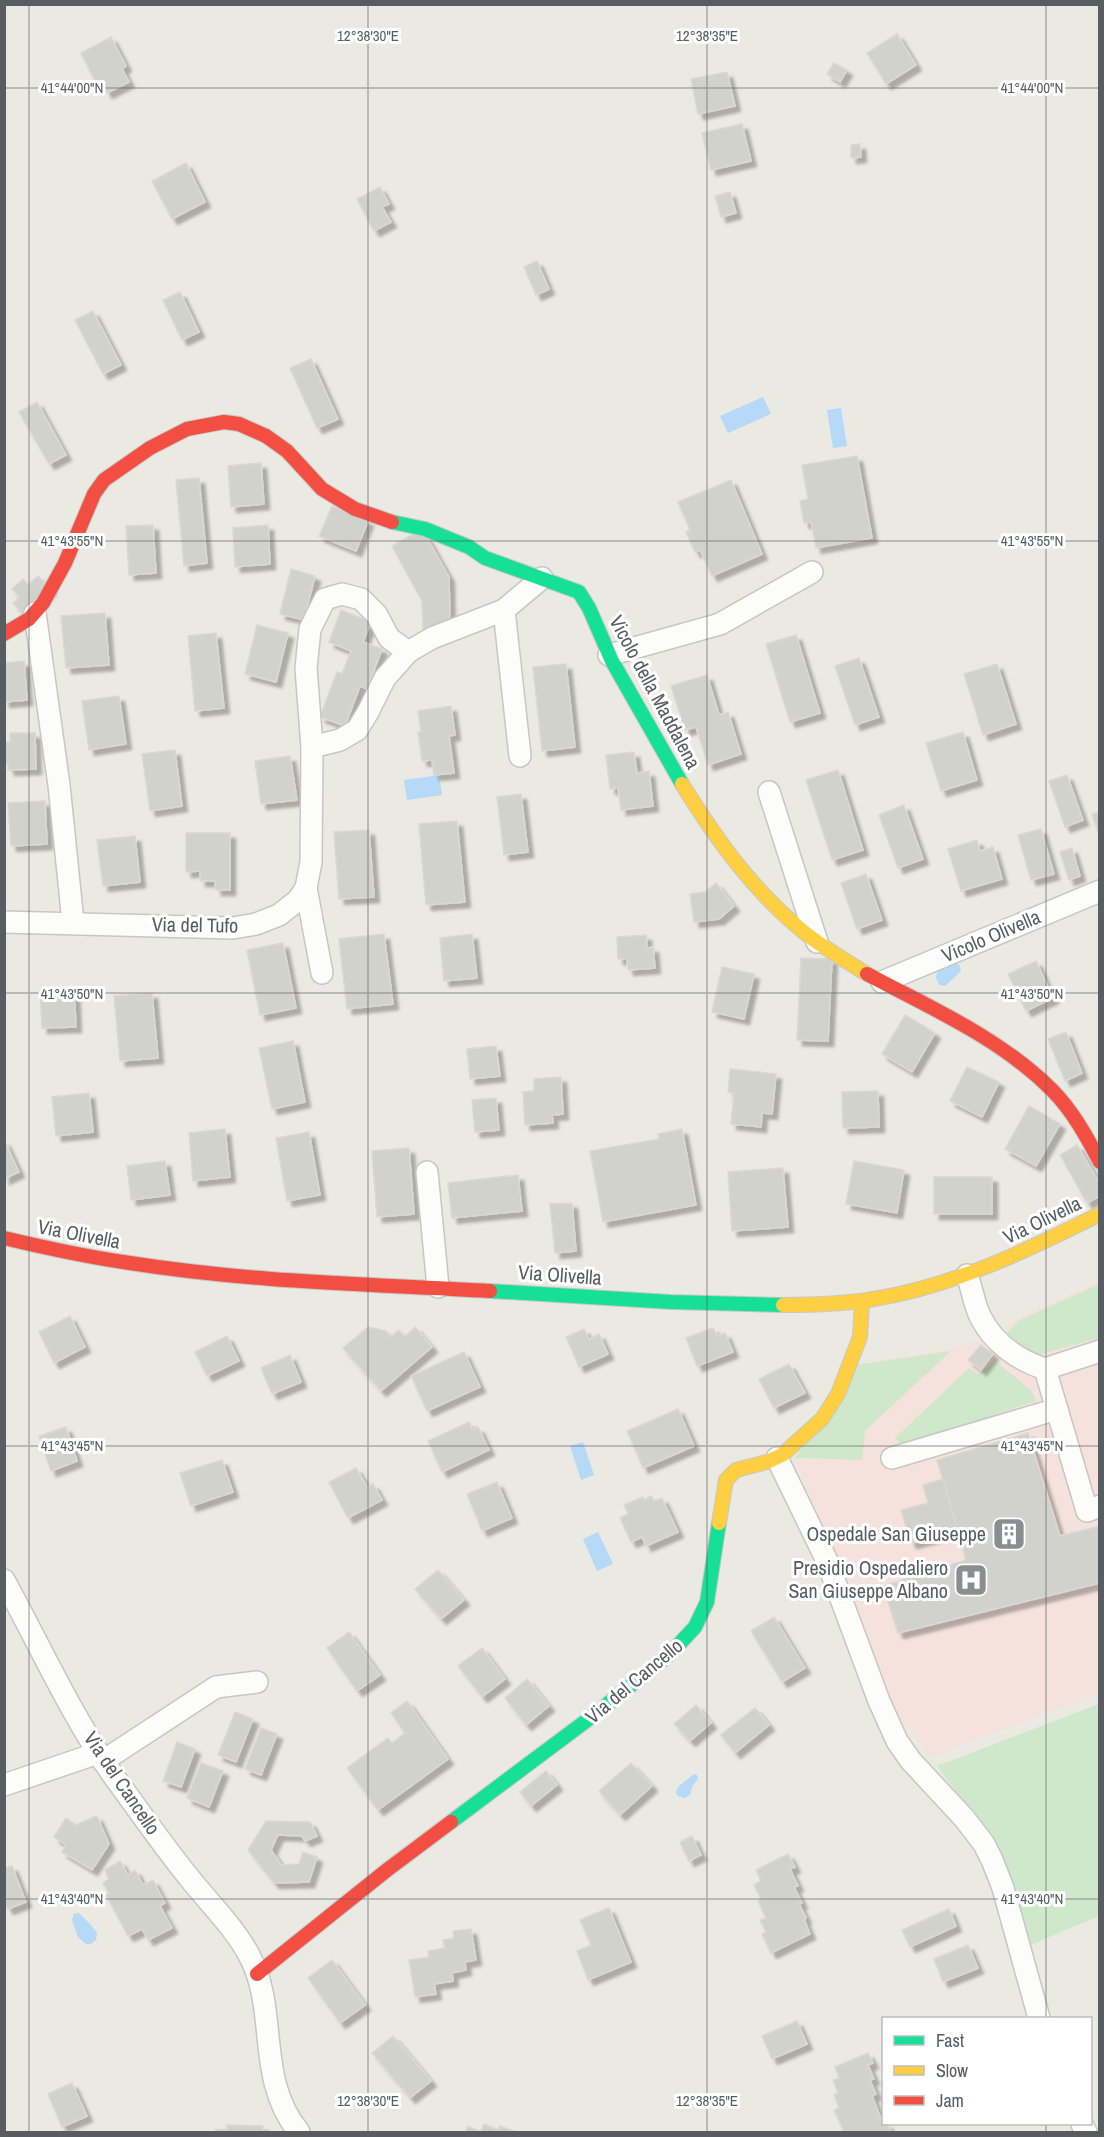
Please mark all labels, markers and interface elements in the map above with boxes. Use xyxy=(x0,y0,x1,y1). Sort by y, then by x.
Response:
text: 12°38'30"E xyxy=(337,25,399,46)
text: 12°38'35"E xyxy=(676,25,738,46)
text: 41°44'00"N xyxy=(41,77,103,98)
text: 41°44'00"N xyxy=(1001,77,1063,98)
text: 41°43'55"N xyxy=(41,530,103,551)
text: 41°43'55"N xyxy=(1001,530,1063,551)
street label: Vicolo della Maddalena xyxy=(604,610,707,773)
street label: Vicolo Olivella xyxy=(937,903,1044,968)
street label: Via del Tufo xyxy=(152,910,238,939)
text: 41°43'50"N xyxy=(41,983,103,1004)
text: 41°43'50"N xyxy=(1001,983,1063,1004)
street label: Via Olivella xyxy=(998,1189,1085,1250)
street label: Via Olivella xyxy=(35,1212,123,1255)
street label: Via Olivella xyxy=(517,1258,603,1291)
text: 41°43'45"N xyxy=(41,1435,103,1456)
text: 41°43'45"N xyxy=(1001,1435,1063,1456)
building icon: Ospedale San Giuseppe xyxy=(991,1516,1027,1552)
place label: Ospedale San Giuseppe xyxy=(806,1520,986,1547)
place label: Presidio Ospedaliero San Giuseppe Albano xyxy=(788,1554,948,1604)
hospital icon: Presidio Ospedaliero San Giuseppe Albano xyxy=(953,1562,989,1598)
street label: Via del Cancello xyxy=(579,1632,688,1729)
street label: Via del Cancello xyxy=(78,1726,167,1840)
text: 41°43'40"N xyxy=(41,1888,103,1909)
text: 41°43'40"N xyxy=(1001,1888,1063,1909)
legend xyxy=(882,2017,1092,2125)
text: Fast xyxy=(936,2028,964,2053)
text: Slow xyxy=(936,2058,968,2083)
text: Jam xyxy=(936,2088,964,2113)
text: 12°38'30"E xyxy=(337,2090,399,2111)
text: 12°38'35"E xyxy=(676,2090,738,2111)

